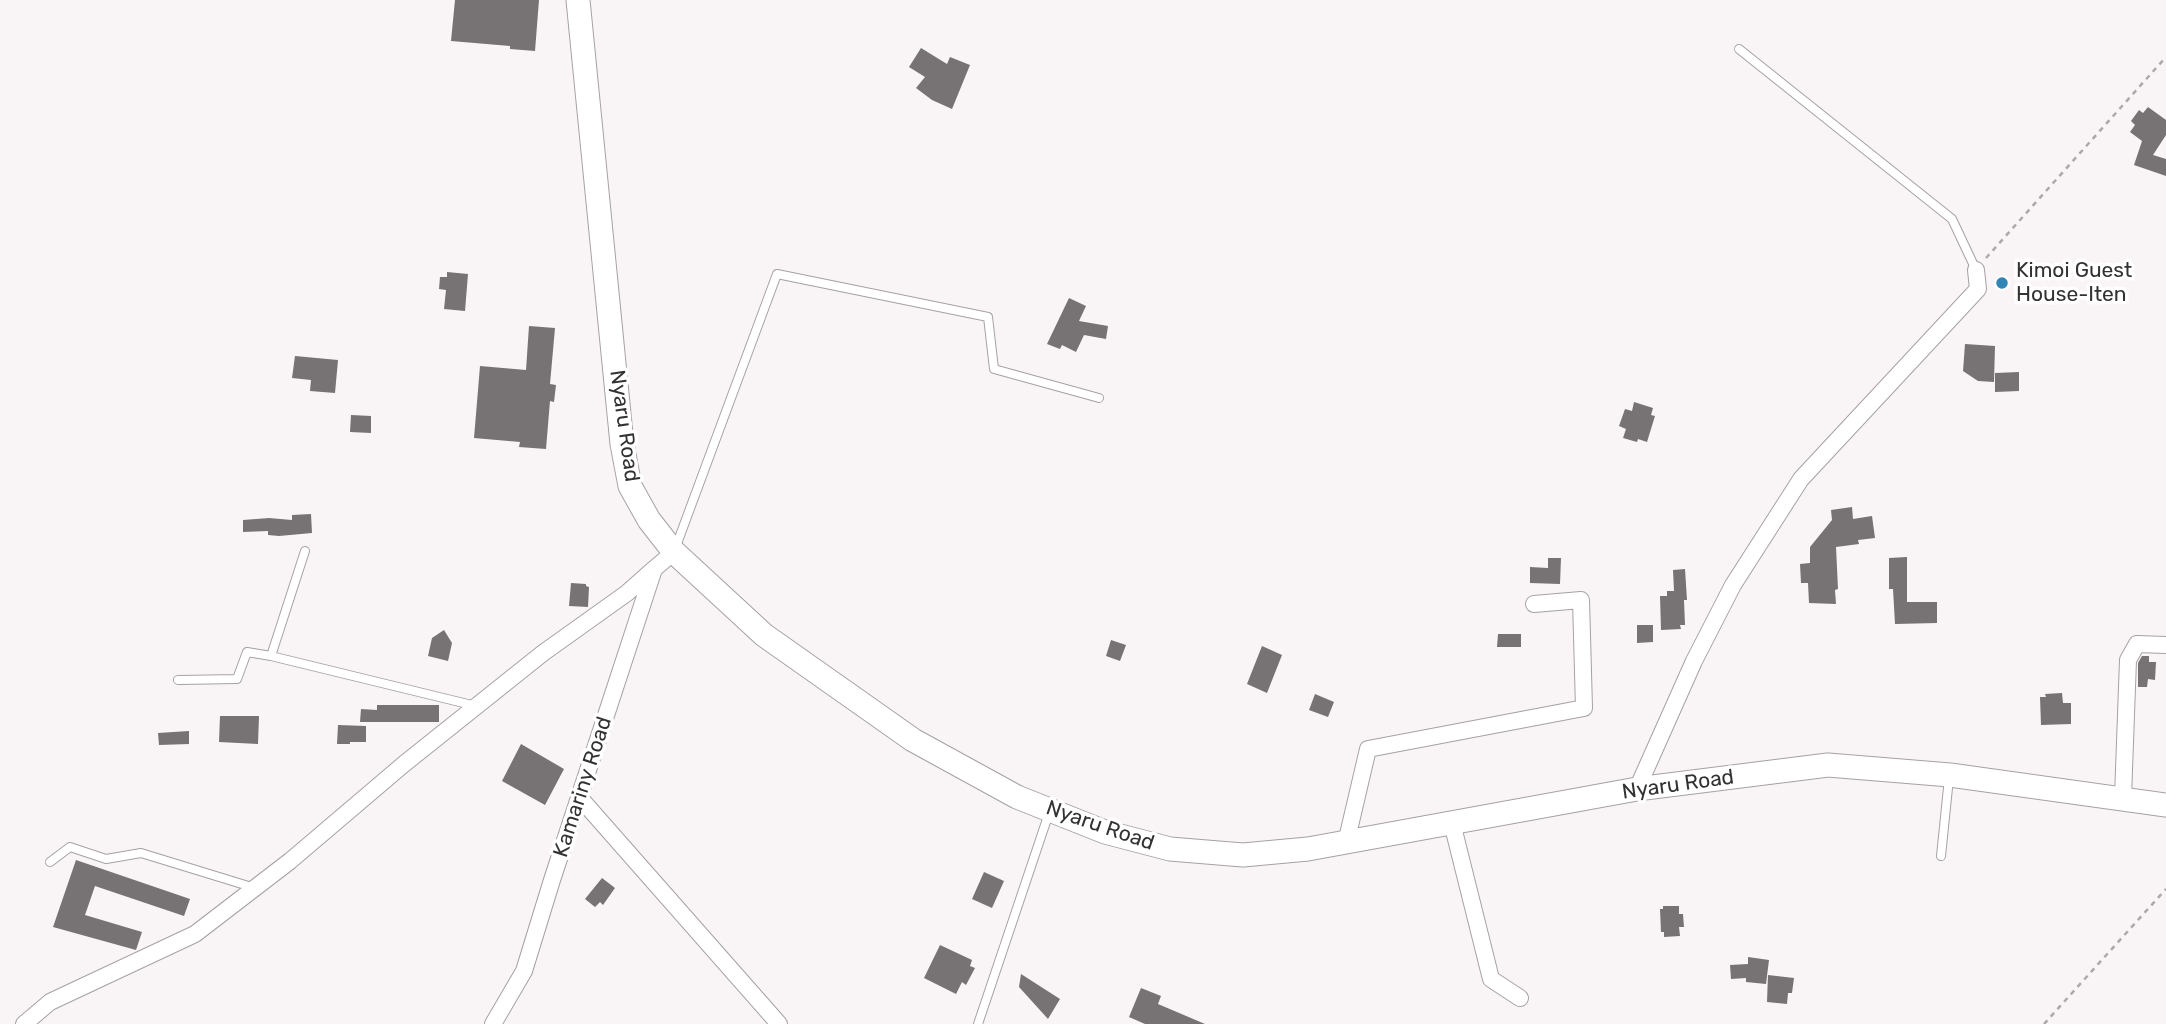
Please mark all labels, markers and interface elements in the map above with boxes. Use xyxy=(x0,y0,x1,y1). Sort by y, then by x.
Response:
place label: Kimoi Guest House-Iten xyxy=(2016,258,2132,308)
marker: Kimoi Guest House-Iten xyxy=(1994,275,2010,291)
street label: Nyaru Road xyxy=(604,368,644,484)
street label: Kamariny Road xyxy=(548,714,618,860)
street label: Nyaru Road xyxy=(1620,765,1736,805)
street label: Nyaru Road xyxy=(1043,796,1157,856)

